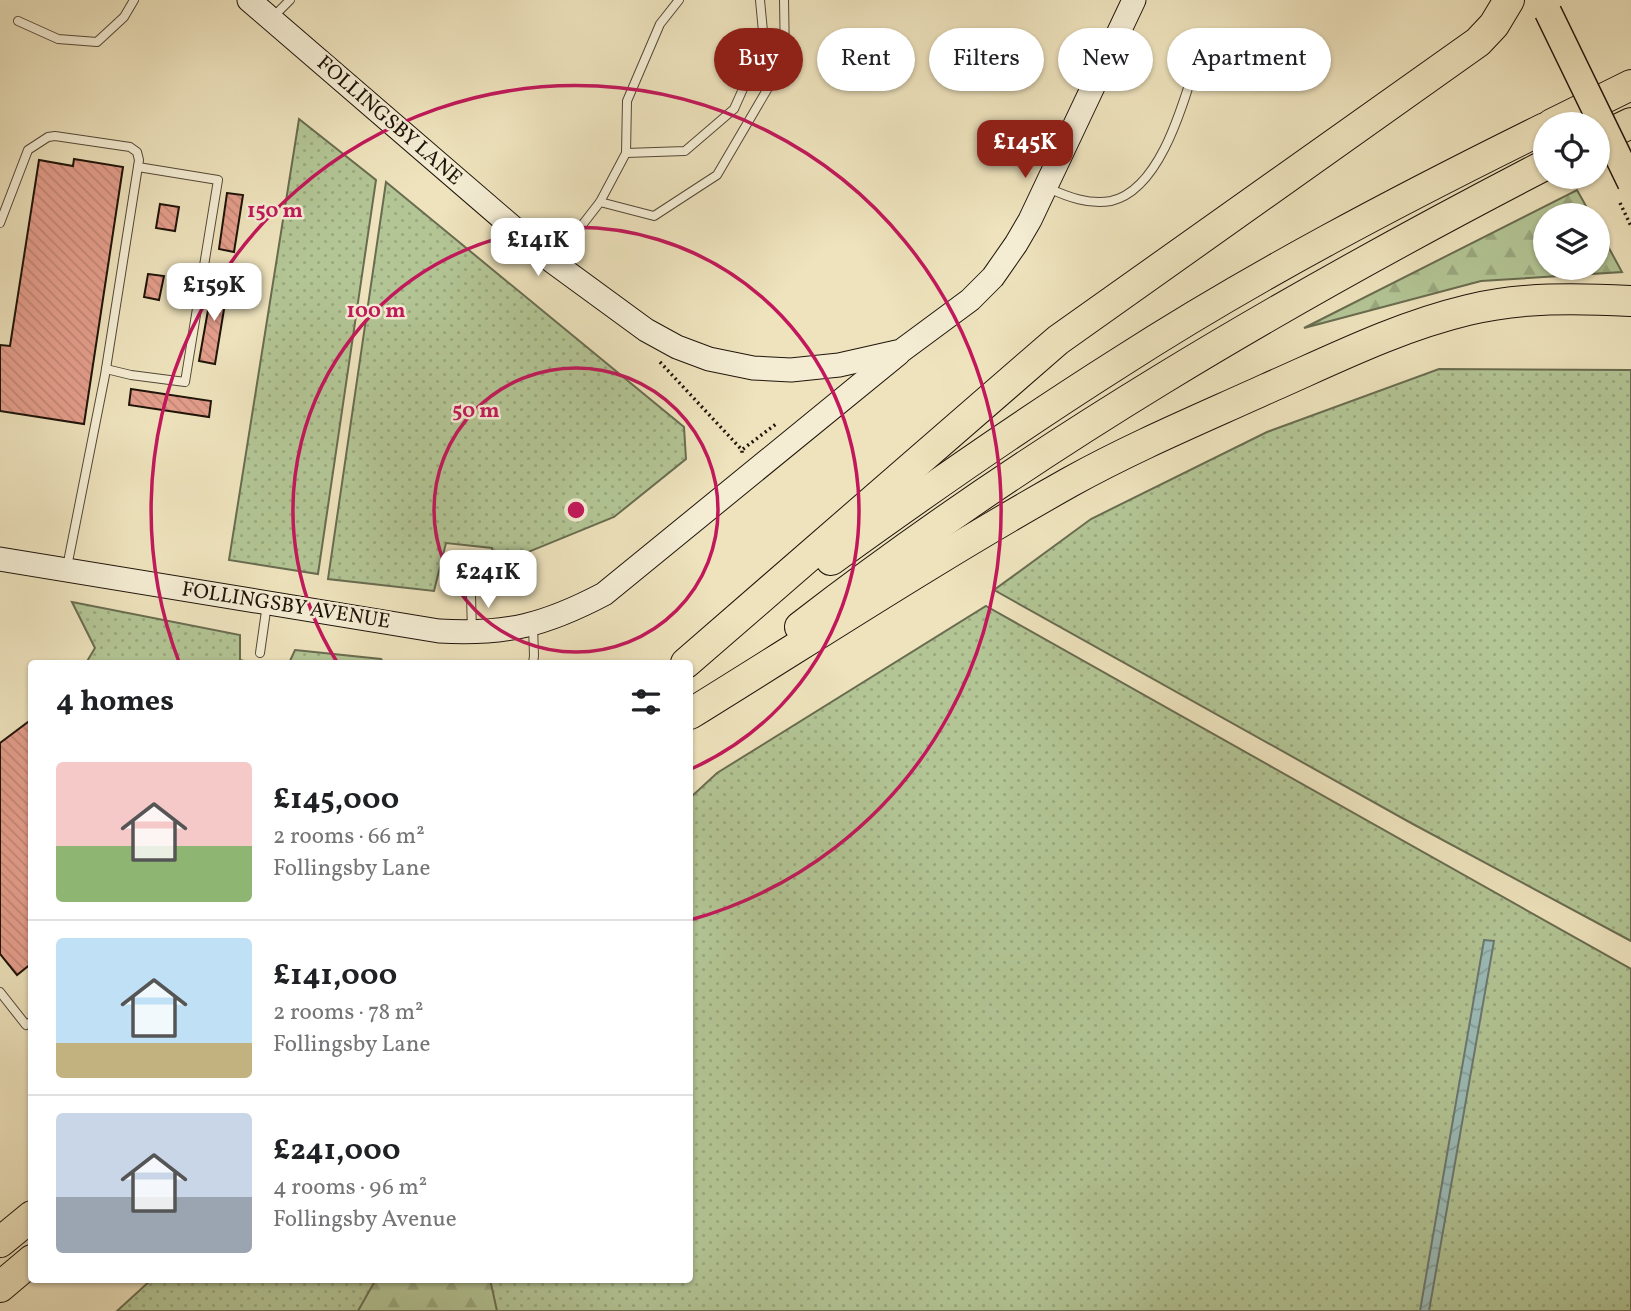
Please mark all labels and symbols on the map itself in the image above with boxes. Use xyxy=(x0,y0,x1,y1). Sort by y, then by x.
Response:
street label: FOLLINGSBY LANE xyxy=(310,49,468,193)
pin: £145K xyxy=(976,120,1074,180)
text: 150 m xyxy=(247,197,303,226)
pin: £141K xyxy=(489,218,587,278)
pin: £159K xyxy=(165,264,263,323)
text: 100 m xyxy=(346,297,406,326)
text: 50 m xyxy=(452,397,500,426)
centre of rings xyxy=(564,498,588,522)
pin: £241K xyxy=(439,550,537,610)
street label: FOLLINGSBY AVENUE xyxy=(180,575,392,637)

